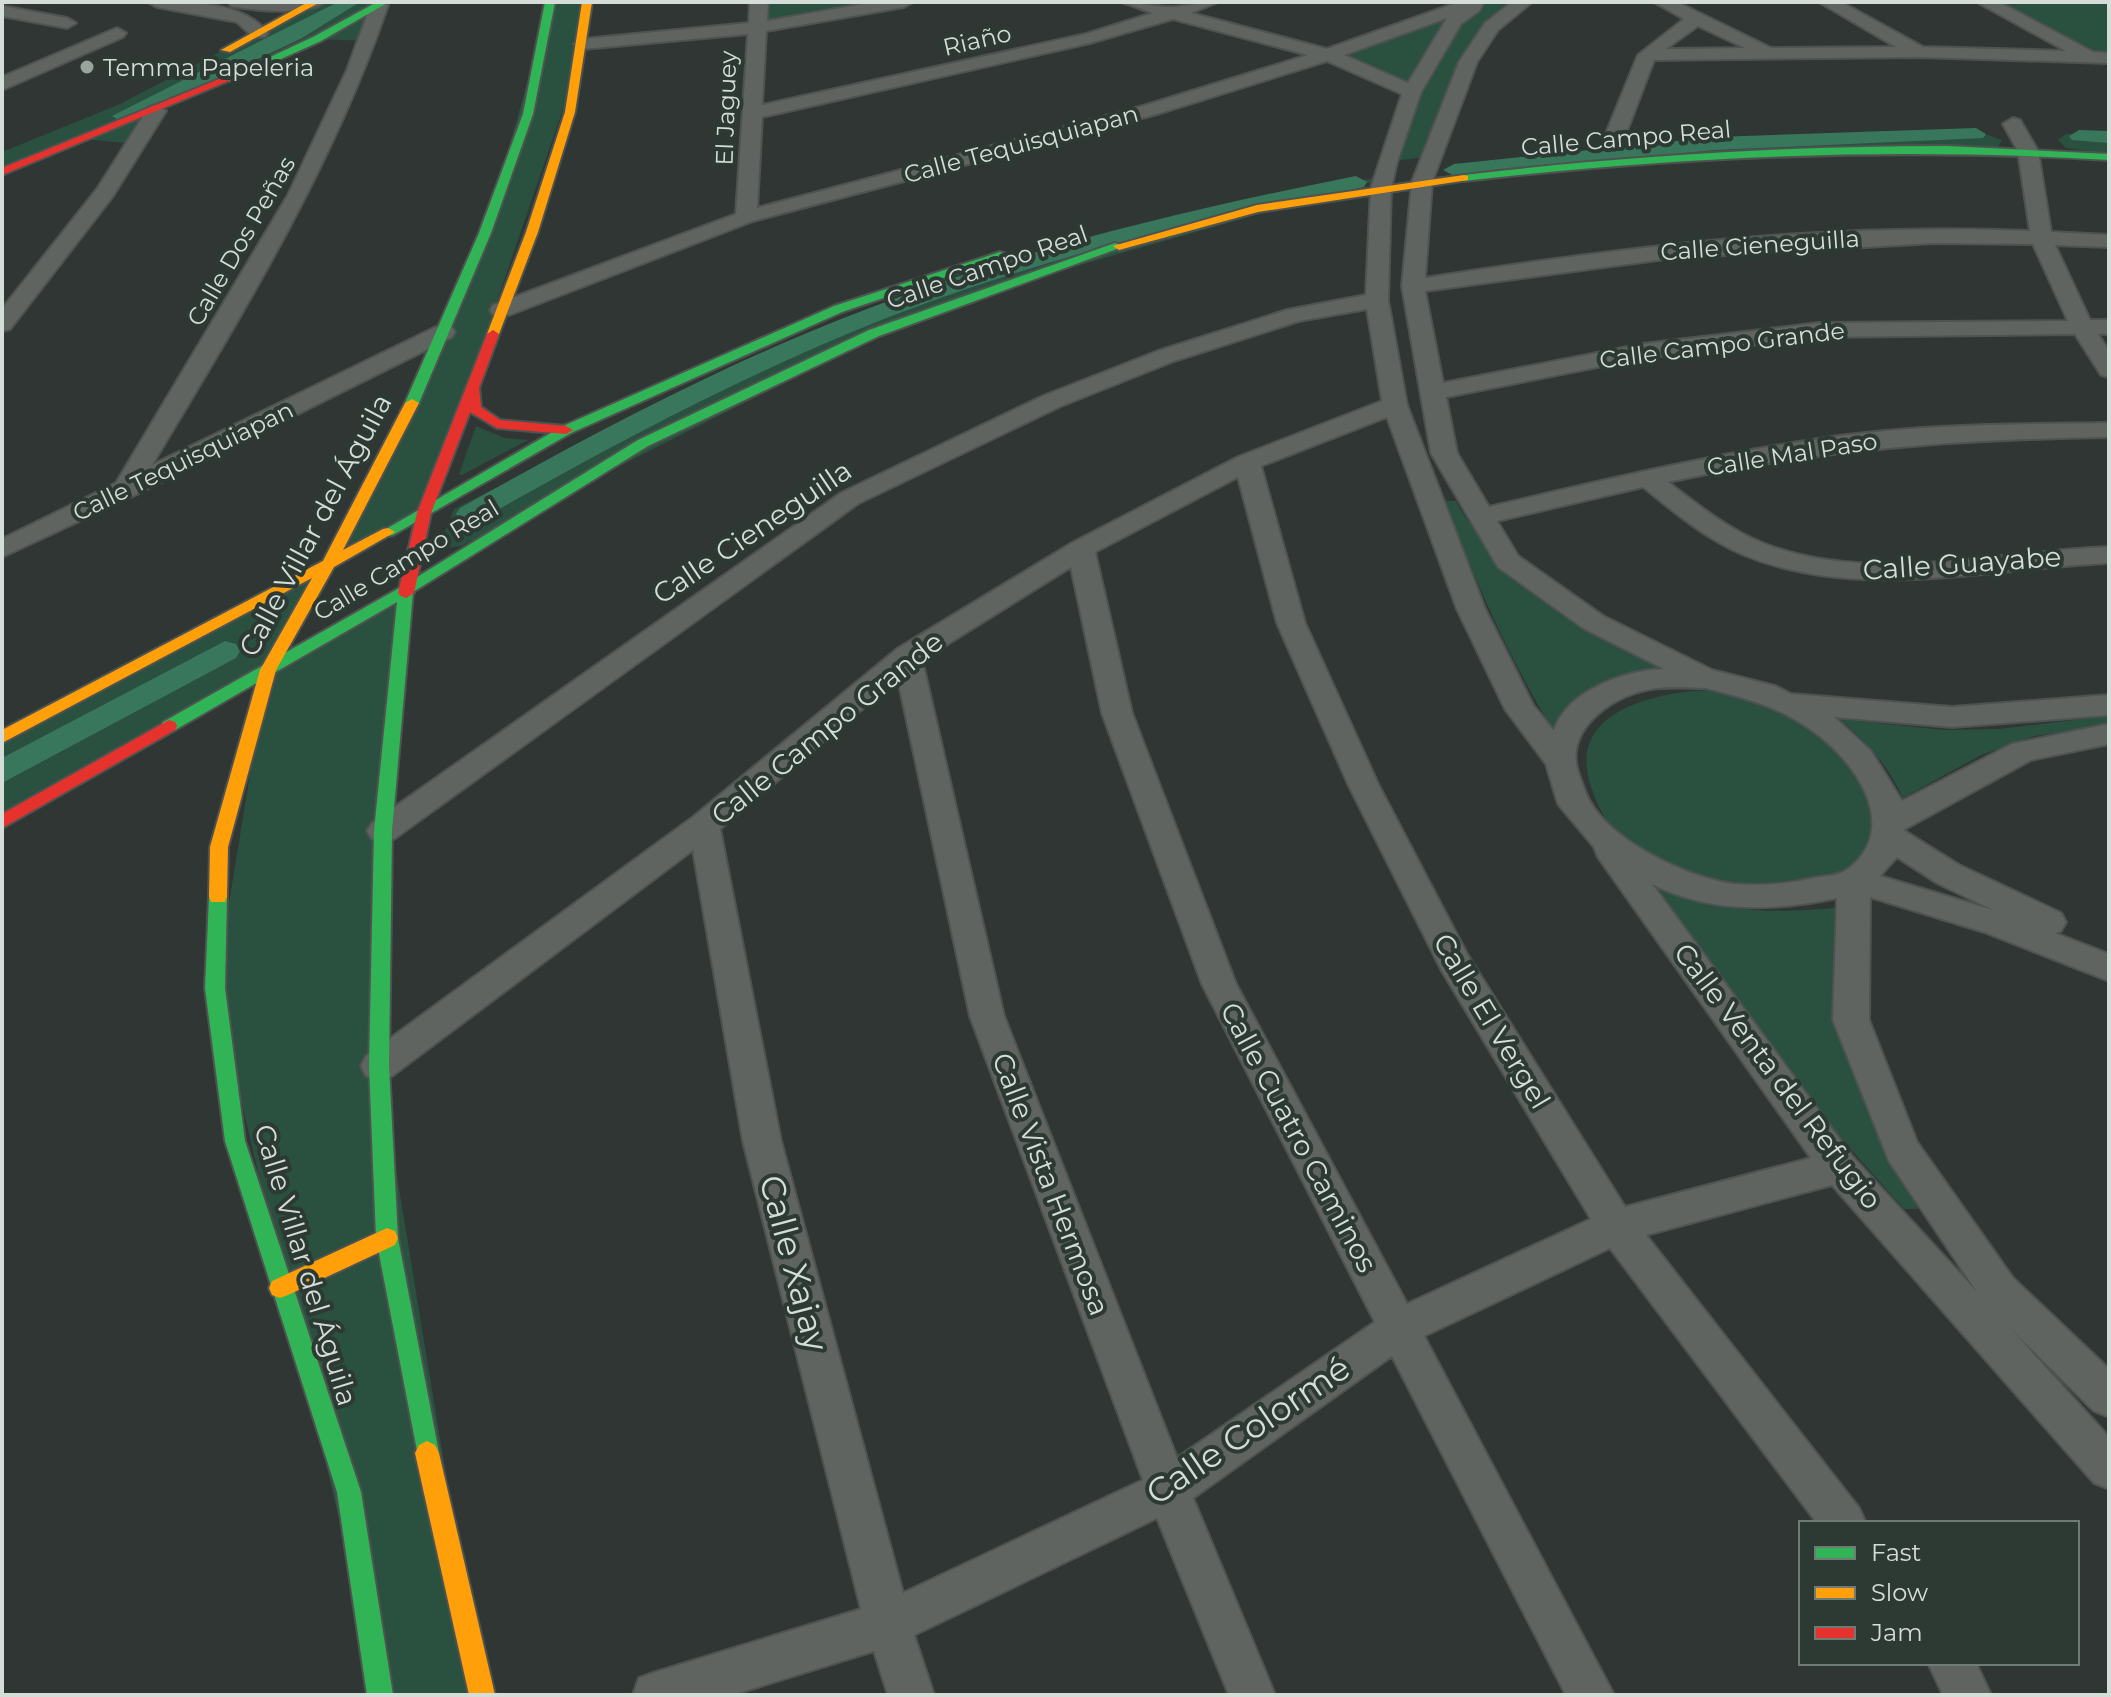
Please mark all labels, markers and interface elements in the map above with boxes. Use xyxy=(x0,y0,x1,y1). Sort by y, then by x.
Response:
street label: Riaño xyxy=(940,18,1014,62)
street label: El Jaguey xyxy=(710,50,742,166)
place label: Temma Papeleria xyxy=(103,53,314,82)
marker: Temma Papeleria xyxy=(78,58,96,76)
street label: Calle Tequisquiapan xyxy=(900,99,1142,189)
street label: Calle Campo Real xyxy=(1520,114,1732,162)
street label: Calle Dos Peñas xyxy=(181,151,301,331)
street label: Calle Campo Real xyxy=(883,219,1091,315)
street label: Calle Cieneguilla xyxy=(1659,224,1861,266)
street label: Calle Campo Grande xyxy=(1598,316,1846,374)
street label: Calle Villar del Águila xyxy=(231,388,399,662)
street label: Calle Tequisquiapan xyxy=(68,395,298,527)
street label: Calle Mal Paso xyxy=(1705,426,1879,482)
street label: Calle Cieneguilla xyxy=(646,453,858,611)
street label: Calle Campo Real xyxy=(308,493,504,627)
street label: Calle Guayabe xyxy=(1862,539,2062,587)
street label: Calle Campo Grande xyxy=(704,624,950,832)
street label: Calle El Vergel xyxy=(1426,927,1558,1115)
street label: Calle Venta del Refugio xyxy=(1667,936,1889,1216)
street label: Calle Cuatro Caminos xyxy=(1213,996,1385,1278)
street label: Calle Vista Hermosa xyxy=(985,1048,1117,1320)
street label: Calle Villar del Águila xyxy=(247,1120,365,1410)
street label: Calle Xajay xyxy=(750,1170,838,1356)
street label: Calle Colormé xyxy=(1138,1346,1358,1514)
legend xyxy=(1799,1521,2079,1665)
text: Fast xyxy=(1871,1538,1922,1567)
text: Slow xyxy=(1871,1578,1928,1607)
text: Jam xyxy=(1870,1618,1923,1647)

